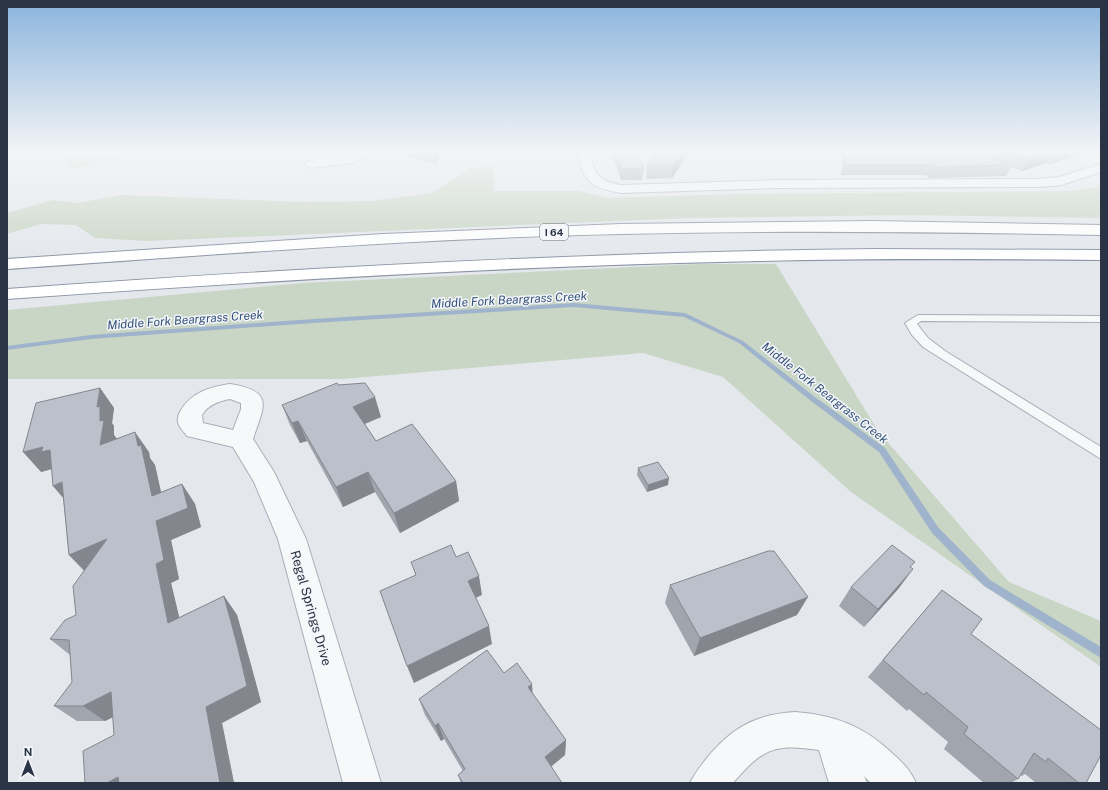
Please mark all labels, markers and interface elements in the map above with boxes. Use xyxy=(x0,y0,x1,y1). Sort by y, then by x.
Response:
road number: I 64 xyxy=(540,224,568,240)
water label: Middle Fork Beargrass Creek xyxy=(431,289,588,311)
water label: Middle Fork Beargrass Creek xyxy=(107,308,264,332)
water label: Middle Fork Beargrass Creek xyxy=(759,339,891,447)
street label: Regal Springs Drive xyxy=(287,549,335,667)
north arrow xyxy=(8,742,48,782)
text: N xyxy=(24,746,32,758)

